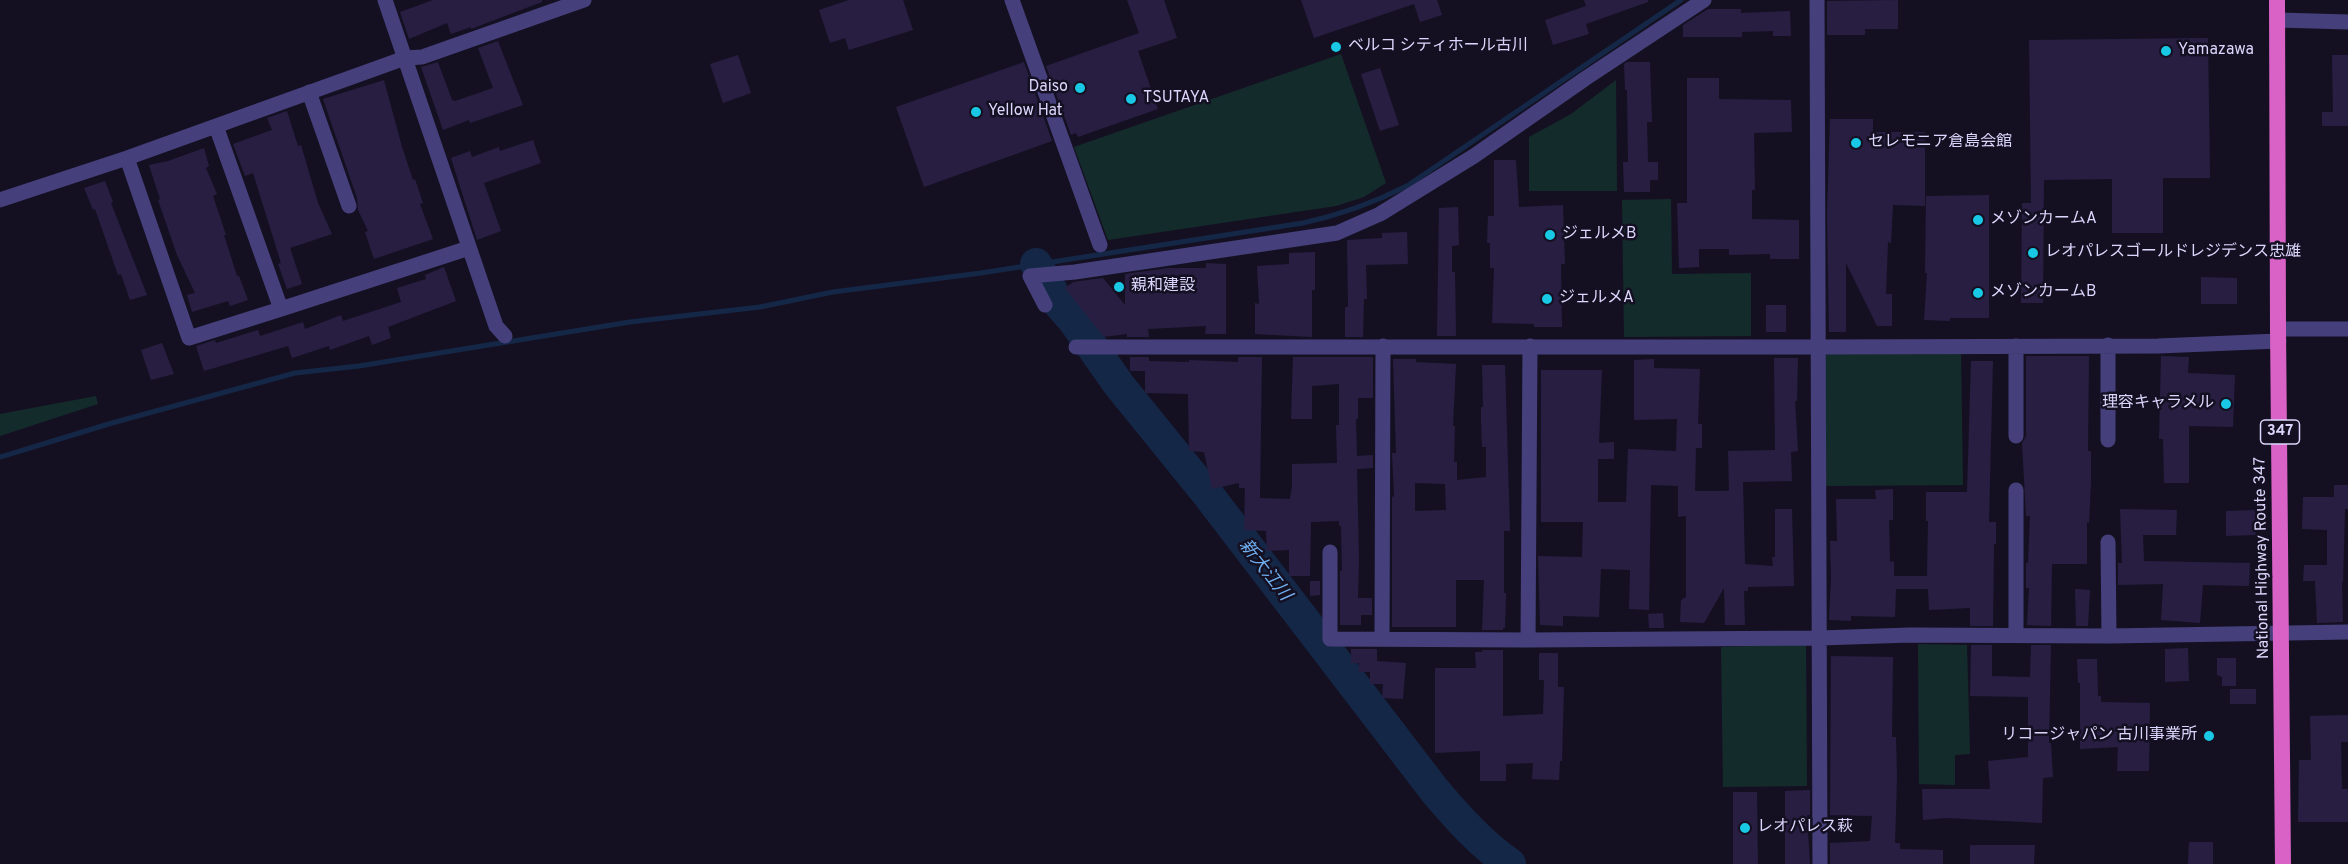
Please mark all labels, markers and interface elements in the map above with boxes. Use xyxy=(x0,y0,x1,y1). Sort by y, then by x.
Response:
place label: ベルコ シティホール古川 xyxy=(1348,37,1528,57)
marker: ベルコ シティホール古川 xyxy=(1329,40,1343,54)
place label: Yamazawa xyxy=(2178,41,2254,61)
marker: Yamazawa xyxy=(2159,44,2173,58)
place label: Daiso xyxy=(1029,78,1068,98)
marker: Daiso xyxy=(1073,81,1087,95)
place label: TSUTAYA xyxy=(1143,89,1209,109)
marker: TSUTAYA xyxy=(1124,92,1138,106)
place label: Yellow Hat xyxy=(988,102,1063,122)
marker: Yellow Hat xyxy=(969,105,983,119)
place label: セレモニア倉島会館 xyxy=(1868,133,2012,153)
marker: セレモニア倉島会館 xyxy=(1849,136,1863,150)
place label: メゾンカームA xyxy=(1990,210,2097,230)
marker: メゾンカームA xyxy=(1971,213,1985,227)
place label: ジェルメB xyxy=(1562,225,1636,245)
marker: ジェルメB xyxy=(1543,228,1557,242)
place label: レオパレスゴールドレジデンス忠雄 xyxy=(2045,243,2301,263)
marker: レオパレスゴールドレジデンス忠雄 xyxy=(2026,246,2040,260)
place label: 親和建設 xyxy=(1131,277,1195,297)
marker: 親和建設 xyxy=(1112,280,1126,294)
place label: メゾンカームB xyxy=(1990,283,2096,303)
marker: メゾンカームB xyxy=(1971,286,1985,300)
place label: ジェルメA xyxy=(1559,289,1634,309)
marker: ジェルメA xyxy=(1540,292,1554,306)
place label: 理容キャラメル xyxy=(2102,394,2214,414)
marker: 理容キャラメル xyxy=(2219,397,2233,411)
road number: 347 xyxy=(2260,420,2300,444)
street label: National Highway Route 347 xyxy=(2252,457,2274,659)
water label: 新大江川 xyxy=(1233,536,1295,606)
place label: リコージャパン 古川事業所 xyxy=(2001,726,2197,746)
marker: リコージャパン 古川事業所 xyxy=(2202,729,2216,743)
place label: レオパレス萩 xyxy=(1757,818,1853,838)
marker: レオパレス萩 xyxy=(1738,821,1752,835)

